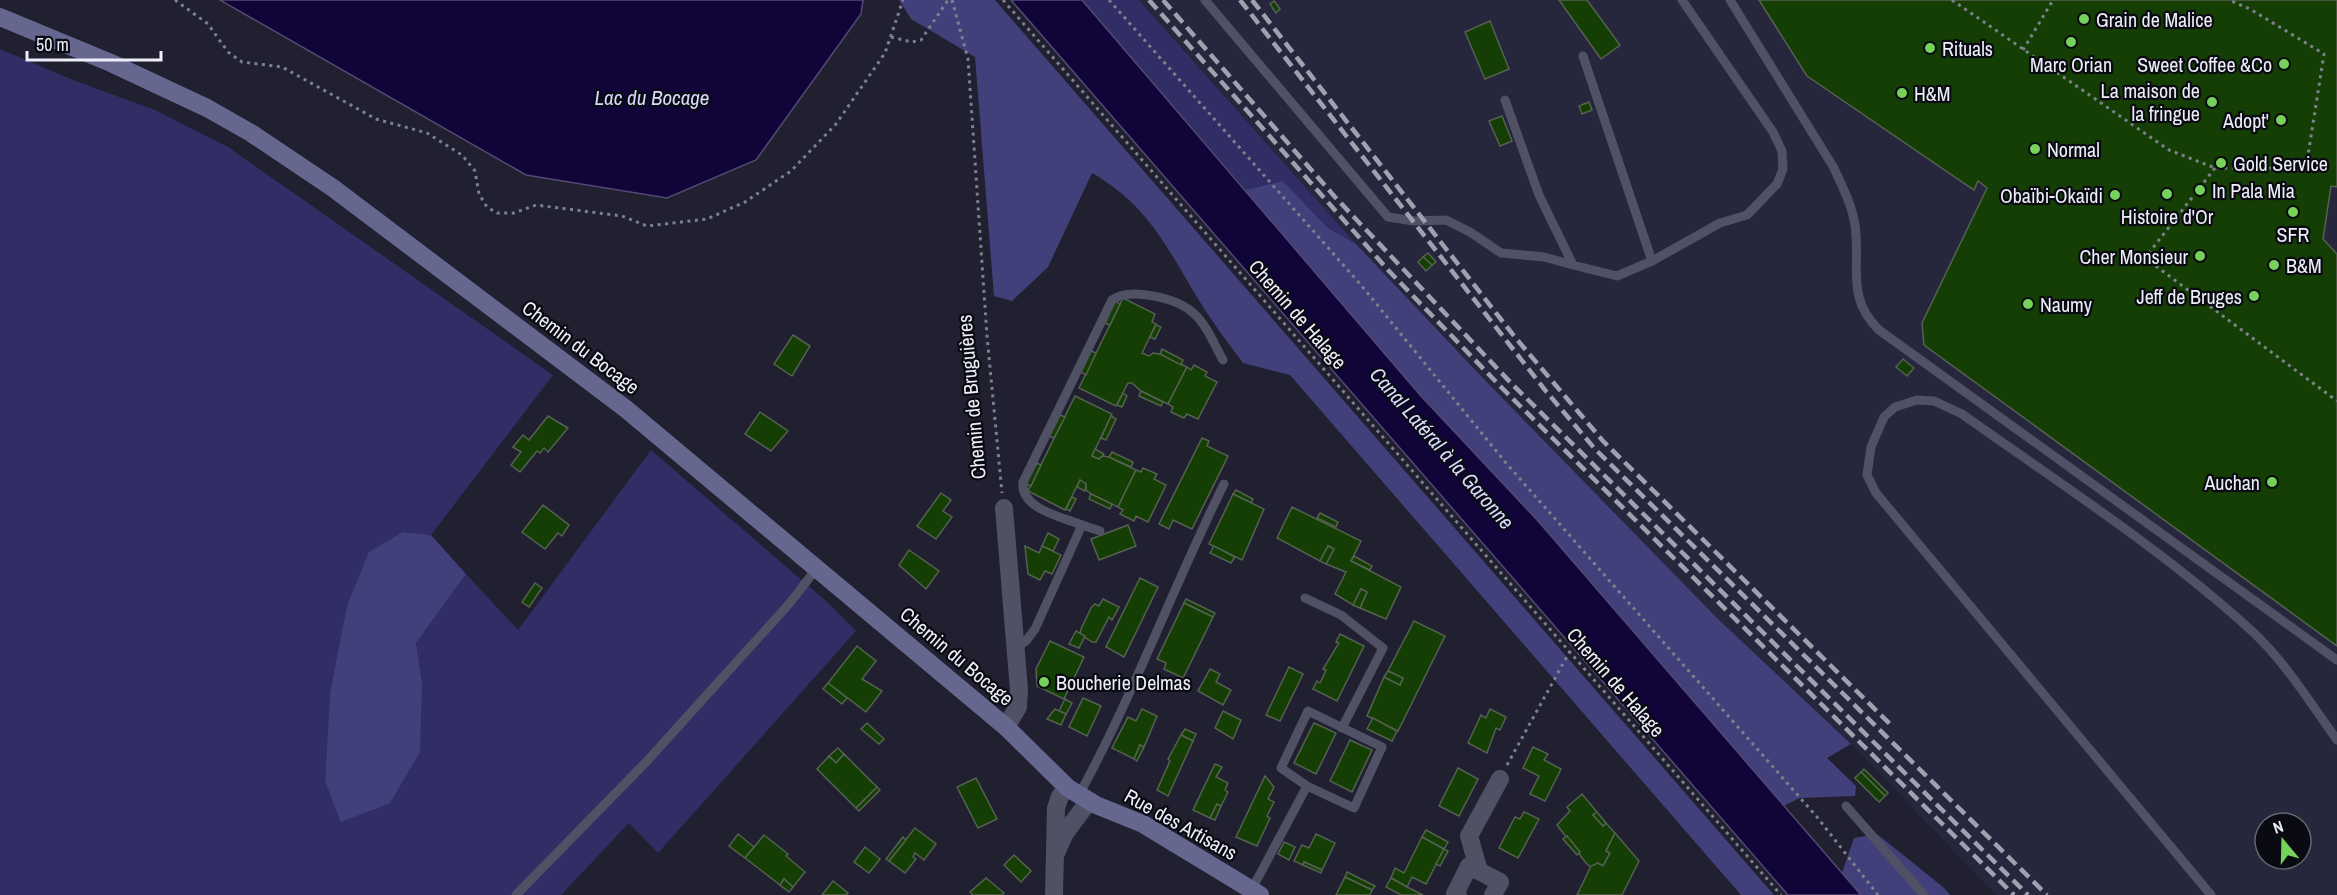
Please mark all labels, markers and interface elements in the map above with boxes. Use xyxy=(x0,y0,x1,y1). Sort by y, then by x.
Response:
place label: Grain de Malice xyxy=(2096,6,2213,33)
marker: Grain de Malice xyxy=(2077,12,2091,26)
scale bar xyxy=(27,24,160,62)
text: 50 m xyxy=(36,32,69,57)
place label: Rituals xyxy=(1942,35,1993,62)
marker: Marc Orian xyxy=(2064,35,2078,49)
marker: Rituals xyxy=(1923,41,1937,55)
place label: Marc Orian xyxy=(2030,51,2112,78)
place label: Sweet Coffee &Co xyxy=(2137,51,2272,78)
marker: Sweet Coffee &Co xyxy=(2277,57,2291,71)
place label: La maison de la fringue xyxy=(2101,77,2200,127)
place label: H&M xyxy=(1914,80,1950,107)
water label: Lac du Bocage xyxy=(595,83,709,112)
marker: H&M xyxy=(1895,86,1909,100)
marker: La maison de la fringue xyxy=(2205,95,2219,109)
place label: Adopt' xyxy=(2222,107,2269,134)
marker: Adopt' xyxy=(2274,113,2288,127)
place label: Normal xyxy=(2047,136,2100,163)
marker: Normal xyxy=(2028,142,2042,156)
place label: Gold Service xyxy=(2233,150,2328,177)
marker: Gold Service xyxy=(2214,156,2228,170)
place label: In Pala Mia xyxy=(2212,177,2295,204)
place label: Obaïbi-Okaïdi xyxy=(2000,182,2103,209)
marker: In Pala Mia xyxy=(2193,183,2207,197)
marker: Histoire d'Or xyxy=(2160,187,2174,201)
marker: Obaïbi-Okaïdi xyxy=(2108,188,2122,202)
place label: Histoire d'Or xyxy=(2121,203,2214,230)
marker: SFR xyxy=(2286,205,2300,219)
place label: SFR xyxy=(2277,221,2310,248)
place label: Cher Monsieur xyxy=(2080,243,2189,270)
marker: Cher Monsieur xyxy=(2193,249,2207,263)
place label: B&M xyxy=(2286,252,2322,279)
street label: Chemin de Halage xyxy=(1243,254,1353,374)
marker: B&M xyxy=(2267,258,2281,272)
place label: Jeff de Bruges xyxy=(2137,283,2242,310)
marker: Jeff de Bruges xyxy=(2247,289,2261,303)
place label: Naumy xyxy=(2040,291,2093,318)
street label: Chemin du Bocage xyxy=(517,294,645,400)
marker: Naumy xyxy=(2021,297,2035,311)
street label: Chemin de Bruguières xyxy=(950,314,992,480)
water label: Canal Latéral à la Garonne xyxy=(1363,360,1521,536)
place label: Auchan xyxy=(2203,469,2260,496)
marker: Auchan xyxy=(2265,475,2279,489)
street label: Chemin du Bocage xyxy=(895,601,1019,711)
street label: Chemin de Halage xyxy=(1561,622,1671,742)
place label: Boucherie Delmas xyxy=(1056,669,1191,696)
marker: Boucherie Delmas xyxy=(1037,675,1051,689)
street label: Rue des Artisans xyxy=(1120,782,1242,866)
north arrow xyxy=(2253,811,2313,871)
text: N xyxy=(2270,815,2286,839)

